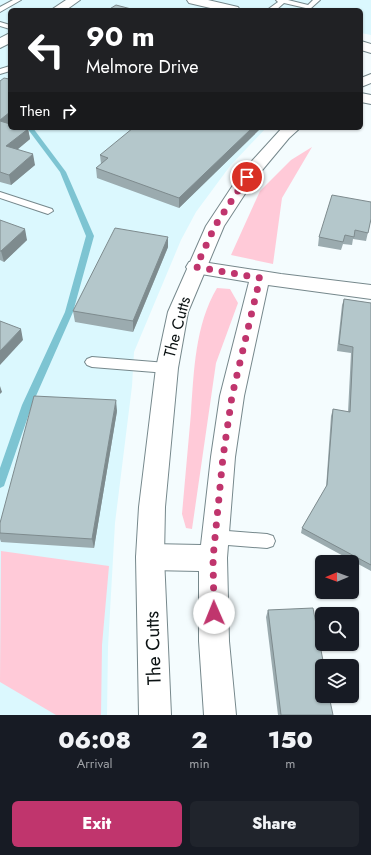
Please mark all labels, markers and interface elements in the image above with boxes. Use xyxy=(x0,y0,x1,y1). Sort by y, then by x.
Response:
text: 90 m xyxy=(86,16,155,57)
icon: left xyxy=(20,24,72,76)
text: Melmore Drive xyxy=(86,54,198,80)
text: Then xyxy=(20,100,50,122)
icon: right xyxy=(58,100,80,122)
pin xyxy=(230,160,264,194)
icon: arrive xyxy=(236,166,258,188)
street label: The Cutts xyxy=(158,294,196,360)
north arrow xyxy=(315,555,359,599)
map controls xyxy=(315,555,359,703)
position arrow xyxy=(193,592,235,634)
button: search xyxy=(315,607,359,651)
street label: The Cutts xyxy=(138,610,168,685)
button: layers xyxy=(315,659,359,703)
text: 06:08 xyxy=(58,722,131,757)
text: 2 xyxy=(191,722,208,757)
text: 150 xyxy=(268,722,313,757)
text: Arrival xyxy=(77,754,113,773)
text: min xyxy=(189,754,210,773)
text: m xyxy=(285,754,295,773)
button: Exit xyxy=(12,801,182,847)
button: Share xyxy=(190,801,359,847)

